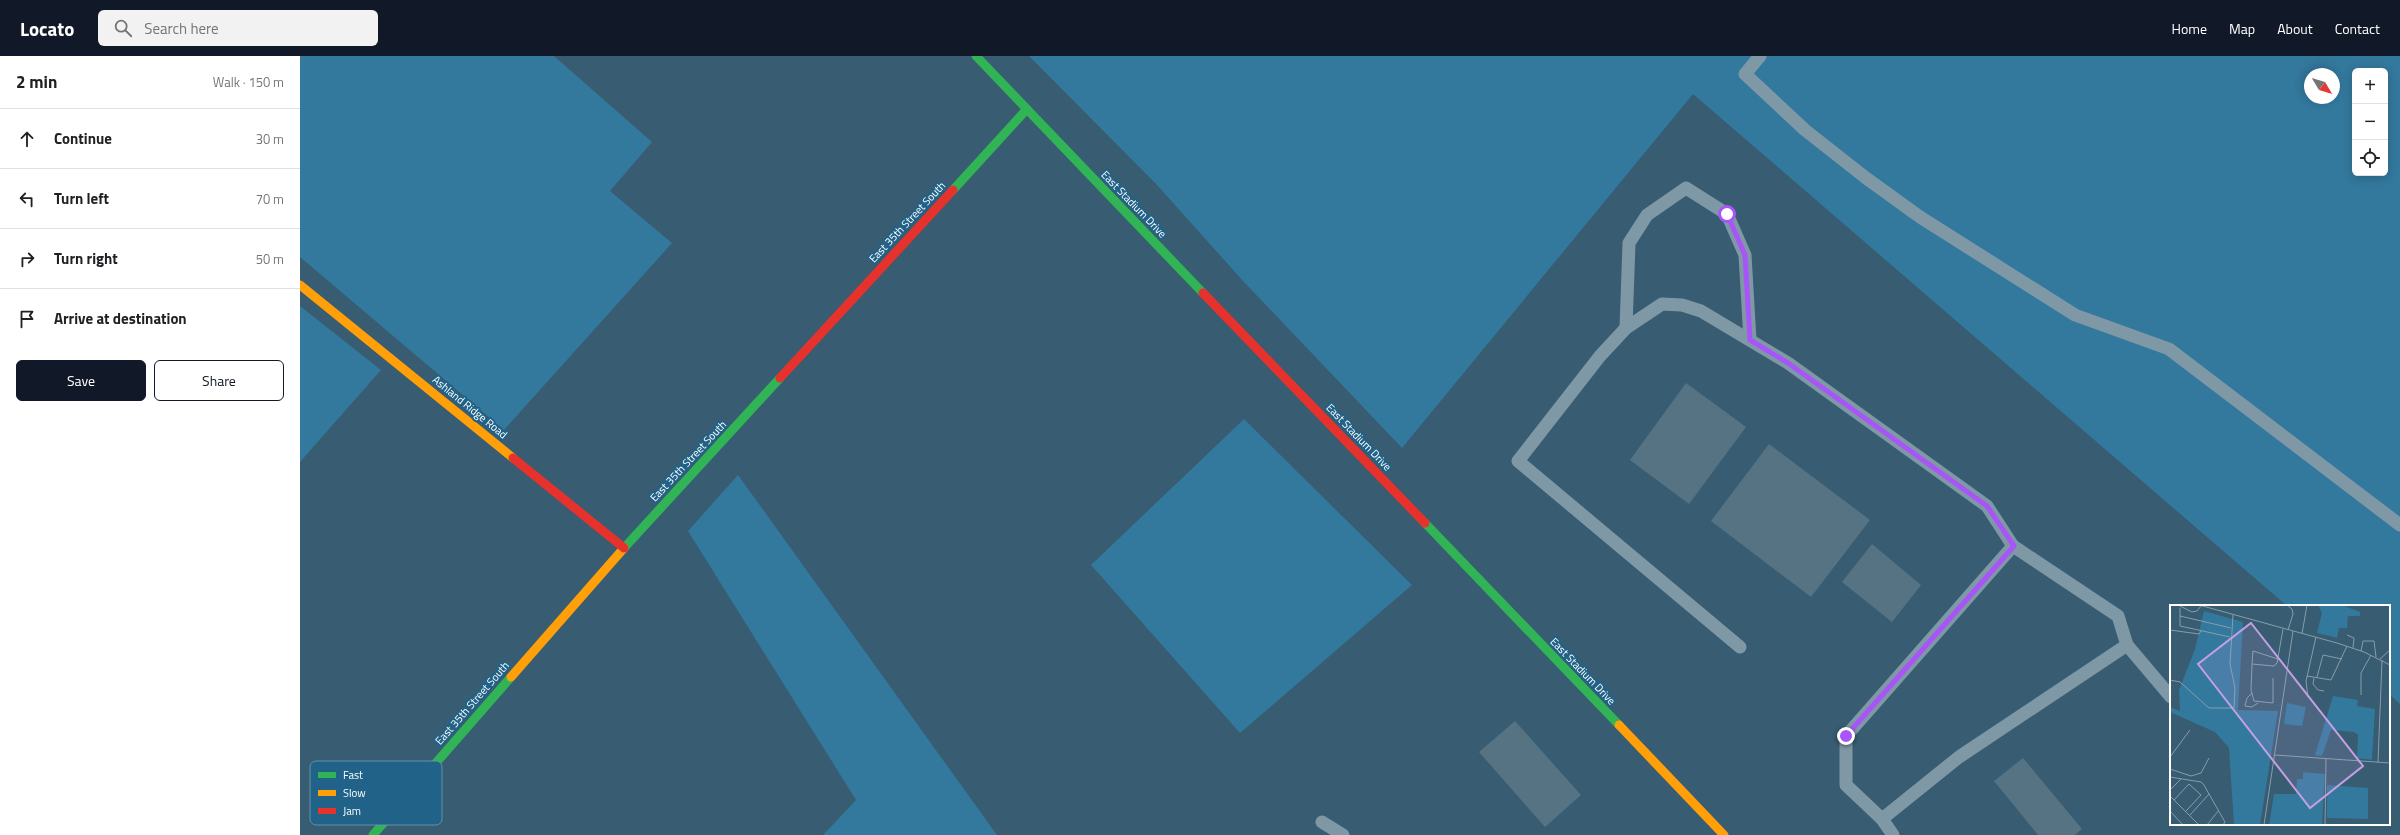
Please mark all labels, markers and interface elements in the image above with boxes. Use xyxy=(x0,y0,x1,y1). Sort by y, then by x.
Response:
search box xyxy=(98,10,378,46)
text: Locato xyxy=(20,14,74,43)
icon: search xyxy=(112,17,134,39)
text: Search here xyxy=(144,17,219,40)
text: Home xyxy=(2172,18,2207,39)
text: Map xyxy=(2229,18,2255,39)
text: About xyxy=(2277,18,2313,39)
text: Contact xyxy=(2335,18,2380,39)
north arrow xyxy=(2304,68,2340,104)
map controls xyxy=(2352,68,2388,176)
button: + xyxy=(2352,68,2388,104)
text: 2 min xyxy=(16,69,57,95)
text: Walk · 150 m xyxy=(213,72,284,92)
button: − xyxy=(2352,104,2388,140)
text: Continue xyxy=(54,127,112,150)
icon: ahead xyxy=(16,128,38,150)
text: 30 m xyxy=(256,129,284,149)
button: locate xyxy=(2352,140,2388,176)
street label: East Stadium Drive xyxy=(1098,167,1171,242)
street label: East 35th Street South xyxy=(865,178,949,266)
text: Turn left xyxy=(54,187,109,210)
icon: left xyxy=(16,188,38,210)
text: 70 m xyxy=(256,189,284,209)
route start xyxy=(1718,205,1736,223)
text: Turn right xyxy=(54,247,118,270)
icon: right xyxy=(16,248,38,270)
text: 50 m xyxy=(256,249,284,269)
text: Arrive at destination xyxy=(54,307,187,330)
icon: arrive xyxy=(16,308,38,330)
button: Save xyxy=(16,360,146,401)
button: Share xyxy=(154,360,284,401)
street label: Ashland Ridge Road xyxy=(429,372,511,442)
street label: East Stadium Drive xyxy=(1323,400,1396,475)
street label: East 35th Street South xyxy=(646,417,730,505)
inset map xyxy=(2170,605,2390,825)
street label: East Stadium Drive xyxy=(1547,634,1620,709)
street label: East 35th Street South xyxy=(431,658,513,748)
route end xyxy=(1837,727,1855,745)
legend xyxy=(310,761,442,825)
text: Fast xyxy=(343,767,363,783)
text: Slow xyxy=(343,785,366,801)
text: Jam xyxy=(343,803,361,819)

